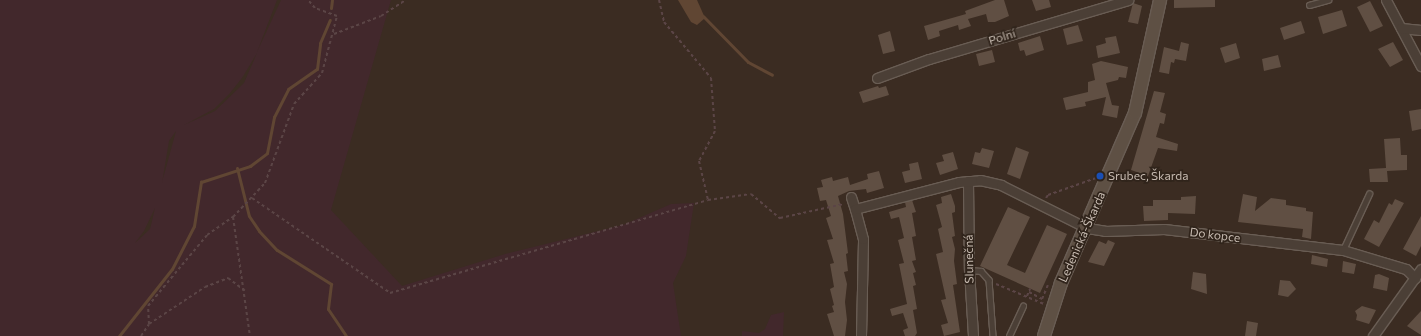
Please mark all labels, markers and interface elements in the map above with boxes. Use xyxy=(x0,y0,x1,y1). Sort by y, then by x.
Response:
street label: Polní xyxy=(987,26,1017,48)
place label: Srubec, Škarda xyxy=(1108,169,1189,183)
marker: Srubec, Škarda xyxy=(1095,171,1105,181)
street label: Ledenická-Škarda xyxy=(1056,189,1108,285)
street label: Do kopce xyxy=(1189,225,1241,245)
street label: Slunečná xyxy=(961,234,977,284)

